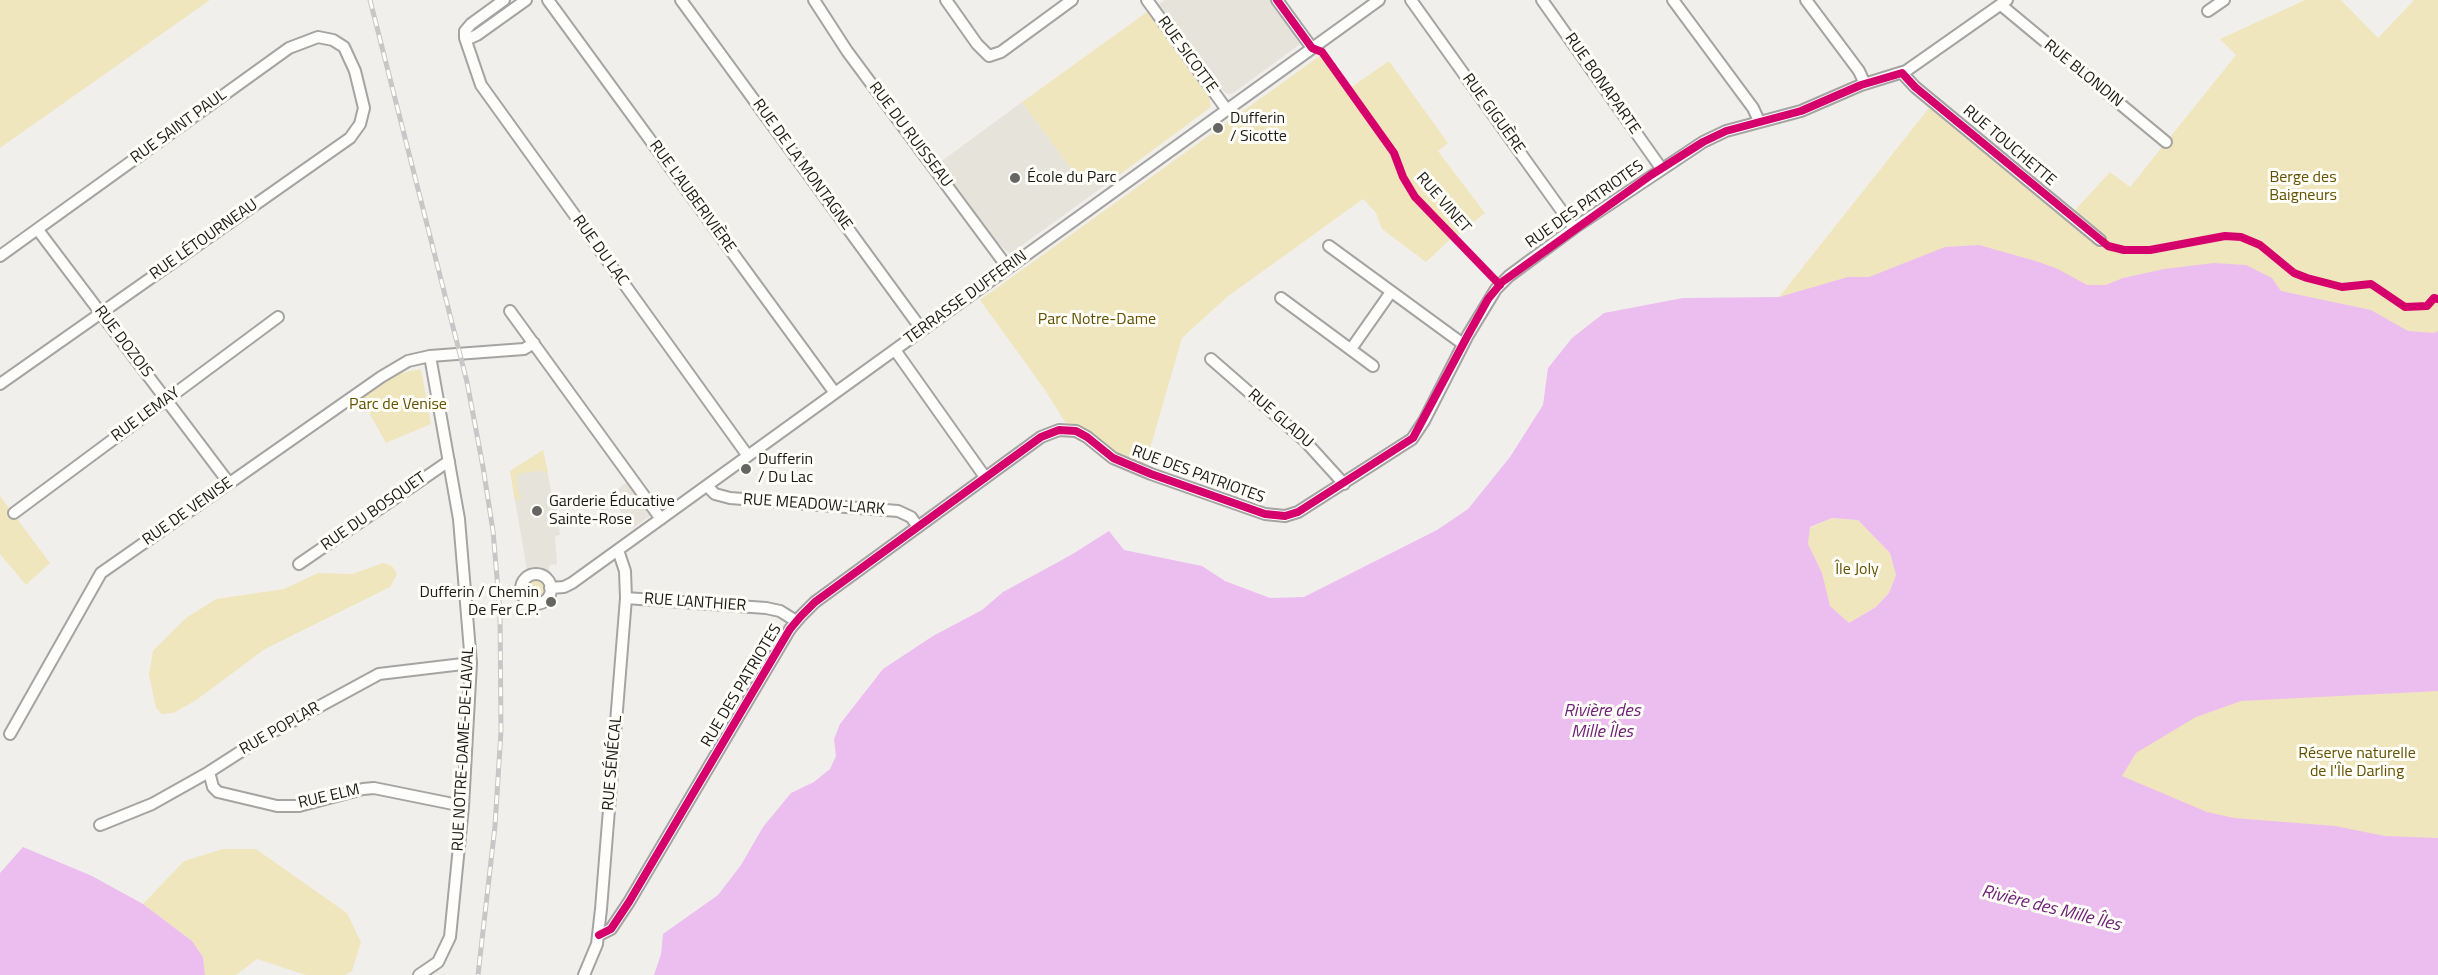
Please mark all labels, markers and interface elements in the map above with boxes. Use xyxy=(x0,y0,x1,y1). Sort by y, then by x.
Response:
street label: RUE SICOTTE xyxy=(1153,13,1221,97)
street label: RUE BONAPARTE xyxy=(1560,30,1644,138)
street label: RUE BLONDIN xyxy=(2040,36,2126,112)
street label: RUE GIGUÈRE xyxy=(1458,70,1528,158)
street label: RUE DU RUISSEAU xyxy=(864,79,956,191)
street label: RUE SAINT PAUL xyxy=(127,86,231,168)
street label: RUE DE LA MONTAGNE xyxy=(748,96,856,234)
street label: RUE TOUCHETTE xyxy=(1959,102,2059,190)
place label: Dufferin / Sicotte xyxy=(1230,109,1287,147)
marker: Dufferin / Sicotte xyxy=(1211,121,1225,135)
street label: RUE L'AUBERIVIÈRE xyxy=(645,137,739,257)
street label: RUE DES PATRIOTES xyxy=(1522,157,1648,253)
place label: École du Parc xyxy=(1027,168,1117,188)
park label: Berge des Baigneurs xyxy=(2269,168,2337,206)
street label: RUE VINET xyxy=(1412,169,1474,237)
marker: École du Parc xyxy=(1008,171,1022,185)
street label: RUE LÉTOURNEAU xyxy=(146,196,262,284)
street label: RUE DU LAC xyxy=(568,212,632,290)
street label: TERRASSE DUFFERIN xyxy=(901,247,1031,349)
street label: RUE DOZOIS xyxy=(90,302,156,382)
park label: Parc Notre-Dame xyxy=(1038,310,1156,330)
street label: RUE LEMAY xyxy=(108,384,184,446)
street label: RUE GLADU xyxy=(1243,385,1317,453)
park label: Parc de Venise xyxy=(349,395,447,415)
street label: RUE DES PATRIOTES xyxy=(1129,442,1267,508)
place label: Dufferin / Du Lac xyxy=(758,450,813,488)
marker: Dufferin / Du Lac xyxy=(739,462,753,476)
street label: RUE DU BOSQUET xyxy=(318,469,430,555)
street label: RUE DE VENISE xyxy=(139,474,237,550)
street label: RUE MEADOW-LARK xyxy=(742,490,886,520)
place label: Garderie Éducative Sainte-Rose xyxy=(549,492,675,530)
marker: Garderie Éducative Sainte-Rose xyxy=(530,504,544,518)
park label: Île Joly xyxy=(1835,560,1879,580)
place label: Dufferin / Chemin De Fer C.P. xyxy=(420,583,539,621)
street label: RUE LANTHIER xyxy=(643,590,747,616)
marker: Dufferin / Chemin De Fer C.P. xyxy=(544,595,558,609)
street label: RUE DES PATRIOTES xyxy=(698,621,786,751)
street label: RUE NOTRE-DAME-DE-LAVAL xyxy=(449,646,479,852)
street label: RUE POPLAR xyxy=(237,698,323,760)
water label: Rivière des Mille Îles xyxy=(1564,701,1640,744)
street label: RUE SÉNÉCAL xyxy=(599,715,627,811)
park label: Réserve naturelle de l'Île Darling xyxy=(2298,744,2416,782)
street label: RUE ELM xyxy=(296,781,362,813)
water label: Rivière des Mille Îles xyxy=(1979,881,2123,937)

